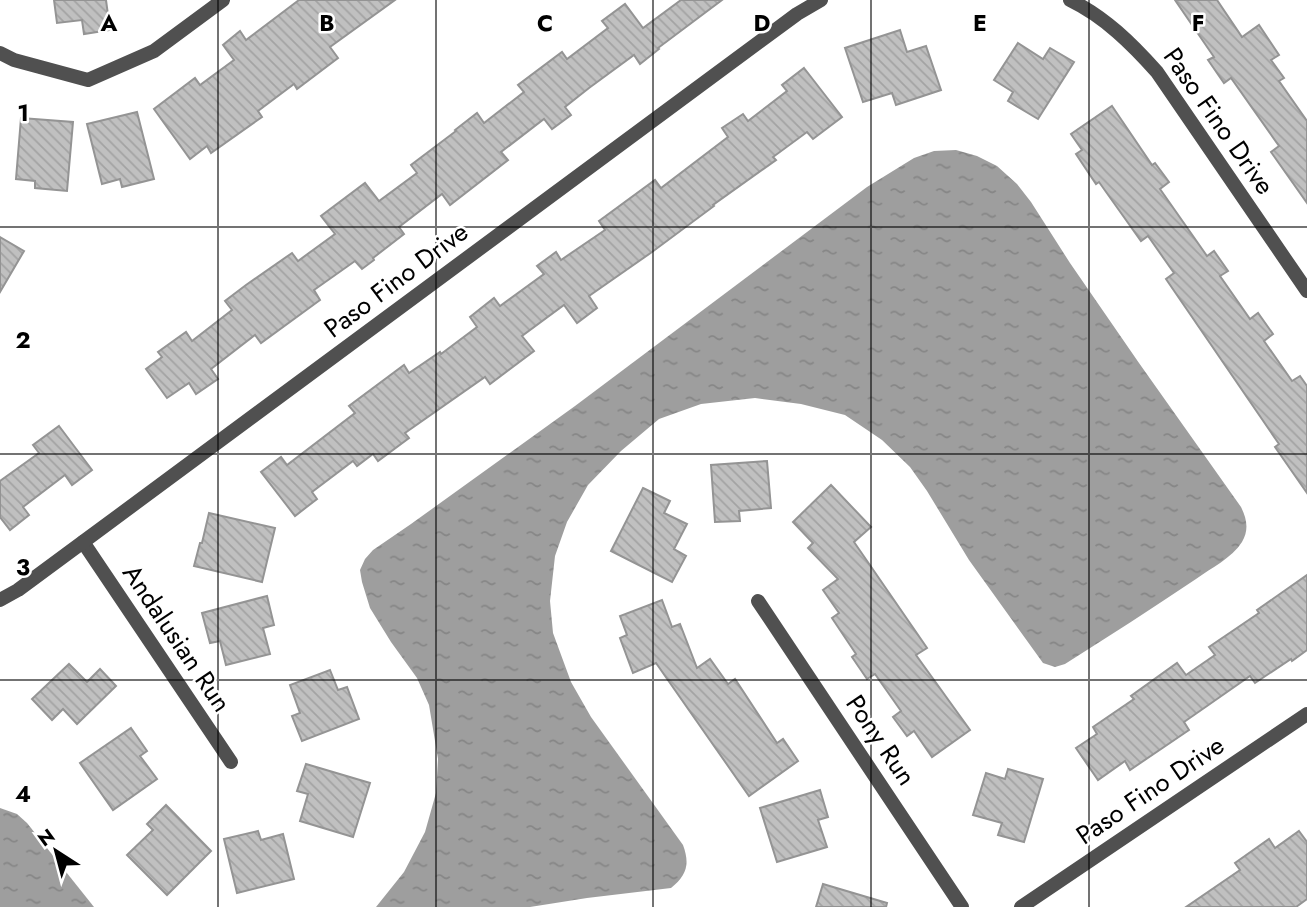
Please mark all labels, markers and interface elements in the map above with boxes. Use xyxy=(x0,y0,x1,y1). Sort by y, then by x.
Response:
text: A xyxy=(100,6,118,40)
text: B xyxy=(319,6,335,40)
text: C xyxy=(537,6,553,40)
text: D xyxy=(754,6,771,40)
text: E xyxy=(973,6,987,40)
text: F xyxy=(1192,6,1204,40)
street label: Paso Fino Drive xyxy=(1154,40,1284,202)
text: 1 xyxy=(17,96,29,130)
street label: Paso Fino Drive xyxy=(316,213,476,347)
text: 2 xyxy=(15,323,31,357)
text: 3 xyxy=(16,550,30,584)
street label: Andalusian Run xyxy=(113,557,241,719)
street label: Pony Run xyxy=(837,687,925,793)
street label: Paso Fino Drive xyxy=(1068,726,1232,854)
text: 4 xyxy=(15,777,31,811)
north arrow xyxy=(21,816,91,886)
text: N xyxy=(32,822,60,853)

